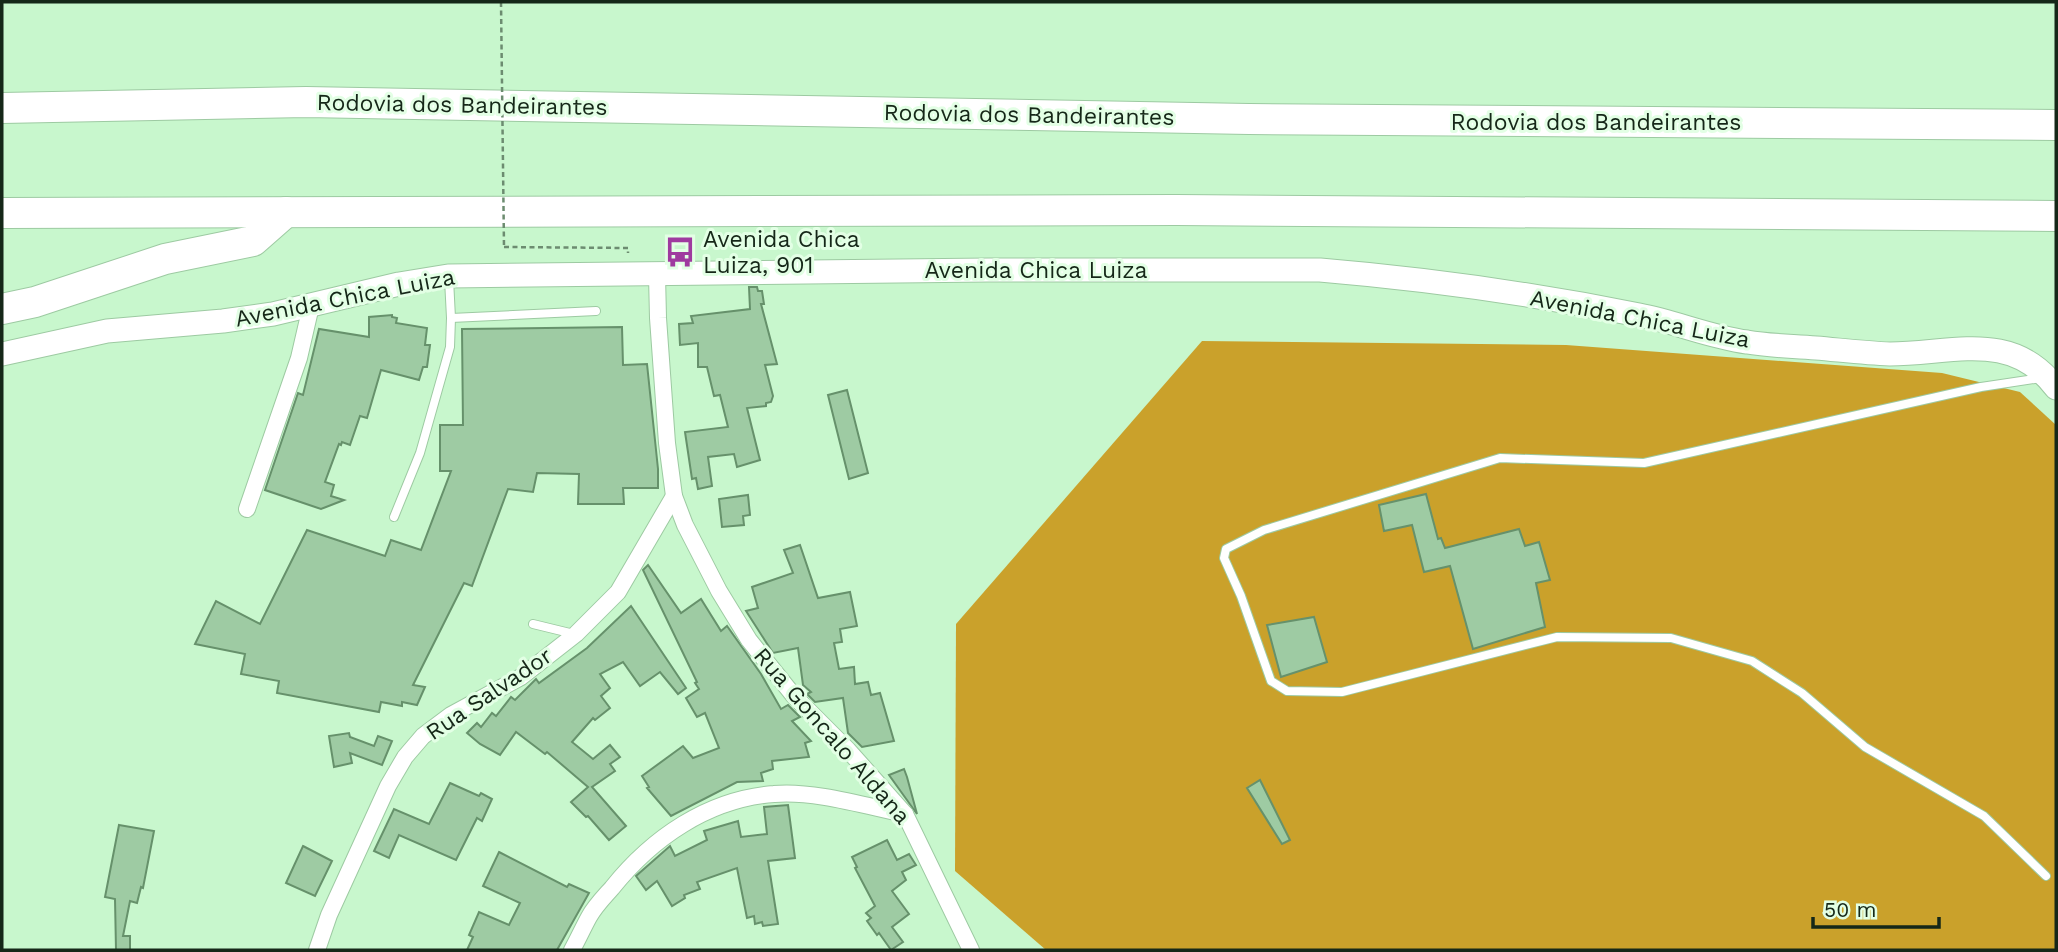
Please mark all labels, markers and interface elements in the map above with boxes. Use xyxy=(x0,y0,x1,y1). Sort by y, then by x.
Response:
street label: Rodovia dos Bandeirantes xyxy=(316,89,608,121)
street label: Rodovia dos Bandeirantes xyxy=(883,99,1175,131)
street label: Rodovia dos Bandeirantes xyxy=(1451,109,1741,136)
place label: Avenida Chica Luiza, 901 xyxy=(703,226,860,279)
bus stop icon: Avenida Chica Luiza, 901 xyxy=(663,235,697,269)
street label: Avenida Chica Luiza xyxy=(924,257,1148,284)
street label: Avenida Chica Luiza xyxy=(233,263,457,333)
street label: Avenida Chica Luiza xyxy=(1528,284,1752,354)
street label: Rua Salvador xyxy=(421,642,557,746)
street label: Rua Goncalo Aldana xyxy=(748,642,916,830)
scale bar xyxy=(1813,886,1939,930)
text: 50 m xyxy=(1824,897,1876,922)

